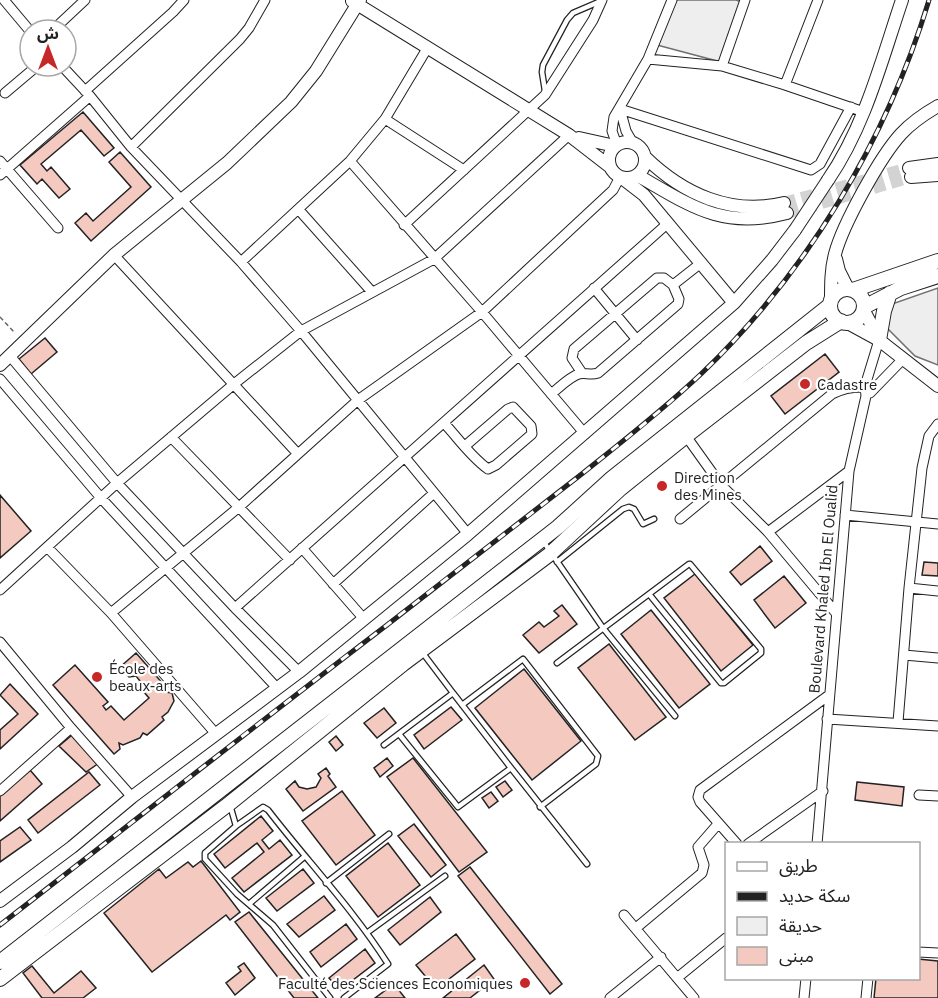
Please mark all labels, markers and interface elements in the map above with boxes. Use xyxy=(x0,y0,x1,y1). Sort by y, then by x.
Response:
north arrow xyxy=(18,18,78,78)
text: ش xyxy=(37,23,59,43)
place label: Cadastre xyxy=(817,375,877,394)
marker: Cadastre xyxy=(798,377,812,391)
place label: Direction des Mines xyxy=(674,468,742,504)
marker: Direction des Mines xyxy=(655,479,669,493)
street label: Boulevard Khaled Ibn El Oualid xyxy=(804,484,842,694)
place label: École des beaux-arts xyxy=(109,659,182,695)
marker: École des beaux-arts xyxy=(90,670,104,684)
legend xyxy=(725,842,920,980)
text: طريق xyxy=(779,854,818,877)
text: سكة حديد xyxy=(779,884,850,907)
text: حديقة xyxy=(779,914,822,937)
text: مبنى xyxy=(779,944,814,967)
place label: Faculté des Sciences Economiques xyxy=(278,974,513,993)
marker: Faculté des Sciences Economiques xyxy=(518,976,532,990)

